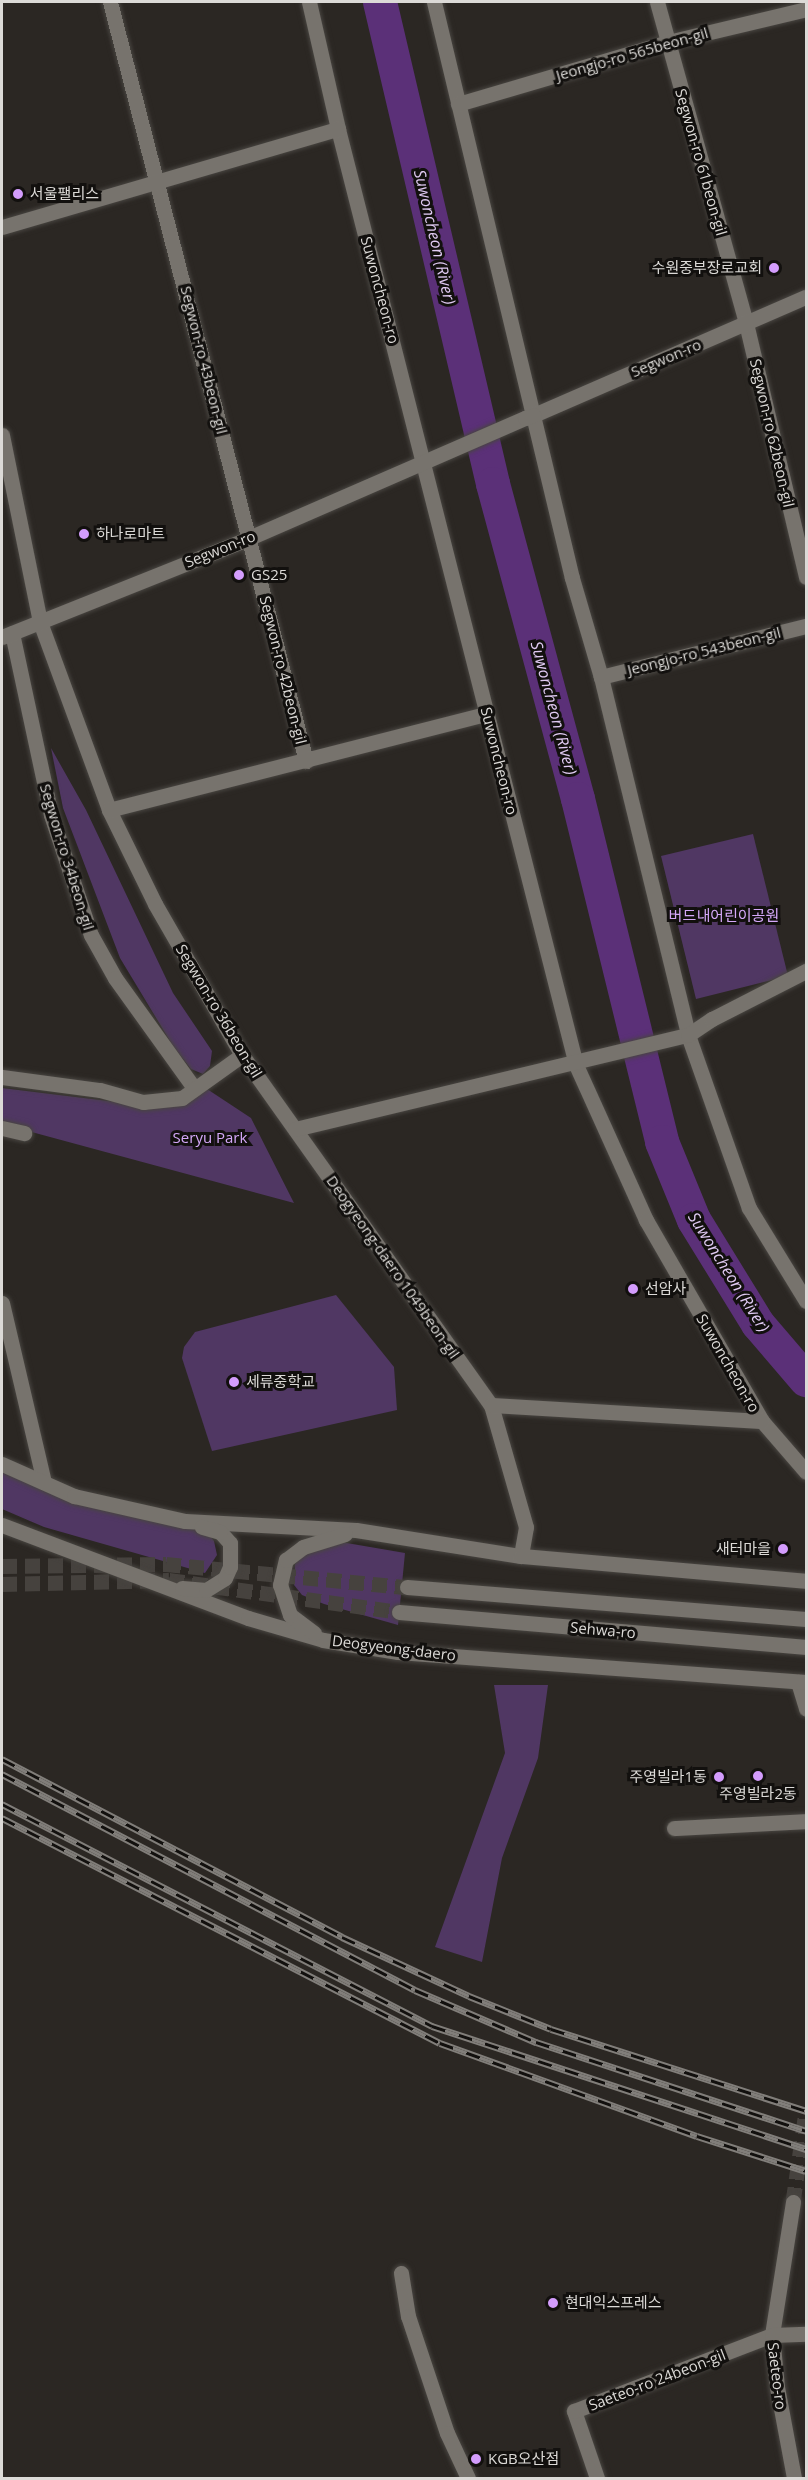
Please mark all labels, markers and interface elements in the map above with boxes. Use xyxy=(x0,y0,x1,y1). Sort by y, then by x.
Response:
street label: Jeongjo-ro 565beon-gil xyxy=(554,24,710,84)
street label: Segwon-ro 61beon-gil xyxy=(671,86,731,238)
water label: Suwoncheon (River) xyxy=(410,168,460,306)
place label: 서울팰리스 xyxy=(30,185,99,203)
marker: 서울팰리스 xyxy=(11,187,25,201)
street label: Suwoncheon-ro xyxy=(357,234,403,346)
place label: 수원중부장로교회 xyxy=(652,259,762,277)
marker: 수원중부장로교회 xyxy=(767,261,781,275)
street label: Segwon-ro 43beon-gil xyxy=(177,284,231,436)
street label: Segwon-ro xyxy=(628,335,704,381)
street label: Segwon-ro 62beon-gil xyxy=(746,357,798,509)
place label: 하나로마트 xyxy=(96,525,165,543)
marker: 하나로마트 xyxy=(77,527,91,541)
street label: Segwon-ro xyxy=(182,527,258,571)
place label: GS25 xyxy=(251,566,287,584)
marker: GS25 xyxy=(232,568,246,582)
street label: Segwon-ro 42beon-gil xyxy=(256,594,310,746)
street label: Jeongjo-ro 543beon-gil xyxy=(625,623,783,679)
water label: Suwoncheon (River) xyxy=(527,639,581,777)
street label: Suwoncheon-ro xyxy=(477,705,521,817)
street label: Segwon-ro 34beon-gil xyxy=(36,782,98,932)
park label: 버드내어린이공원 xyxy=(669,907,779,925)
street label: Segwon-ro 36beon-gil xyxy=(172,941,266,1081)
park label: Seryu Park xyxy=(173,1129,247,1147)
street label: Deogyeong-daero 1049beon-gil xyxy=(323,1172,463,1362)
water label: Suwoncheon (River) xyxy=(684,1209,774,1335)
place label: 선암사 xyxy=(645,1280,686,1298)
marker: 선암사 xyxy=(626,1282,640,1296)
street label: Suwoncheon-ro xyxy=(693,1311,763,1415)
place label: 세류중학교 xyxy=(246,1373,315,1391)
marker: 세류중학교 xyxy=(227,1375,241,1389)
place label: 새터마을 xyxy=(716,1540,771,1558)
marker: 새터마을 xyxy=(776,1542,790,1556)
street label: Sehwa-ro xyxy=(569,1618,637,1642)
street label: Deogyeong-daero xyxy=(331,1631,457,1665)
place label: 주영빌라1동 xyxy=(629,1768,707,1786)
marker: 주영빌라2동 xyxy=(751,1769,765,1783)
marker: 주영빌라1동 xyxy=(712,1770,726,1784)
place label: 주영빌라2동 xyxy=(719,1785,797,1803)
place label: 현대익스프레스 xyxy=(565,2294,662,2312)
marker: 현대익스프레스 xyxy=(546,2296,560,2310)
street label: Saeteo-ro xyxy=(764,2341,790,2411)
street label: Saeteo-ro 24beon-gil xyxy=(586,2346,728,2414)
place label: KGB오산점 xyxy=(488,2450,559,2468)
marker: KGB오산점 xyxy=(469,2452,483,2466)

